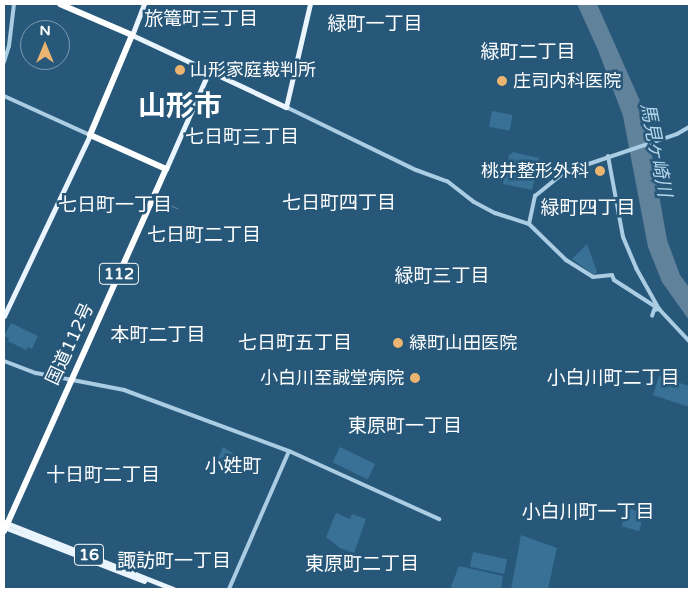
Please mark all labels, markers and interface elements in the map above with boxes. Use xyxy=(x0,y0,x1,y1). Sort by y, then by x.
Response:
district label: 旅篭町三丁目 xyxy=(144,9,258,31)
district label: 緑町一丁目 xyxy=(328,14,422,36)
north arrow xyxy=(20,20,70,70)
text: N xyxy=(39,22,51,39)
district label: 緑町二丁目 xyxy=(481,42,575,64)
place label: 山形家庭裁判所 xyxy=(190,59,316,81)
marker: 山形家庭裁判所 xyxy=(174,64,186,76)
place label: 庄司内科医院 xyxy=(513,70,621,92)
marker: 庄司内科医院 xyxy=(495,74,509,88)
district label: 山形市 xyxy=(138,89,222,123)
water label: 馬見ヶ崎川 xyxy=(635,101,675,199)
district label: 七日町三丁目 xyxy=(185,127,299,149)
place label: 桃井整形外科 xyxy=(481,160,589,182)
marker: 桃井整形外科 xyxy=(593,164,607,178)
district label: 七日町四丁目 xyxy=(282,193,396,215)
district label: 七日町一丁目 xyxy=(58,195,172,217)
district label: 緑町四丁目 xyxy=(541,198,635,220)
district label: 七日町二丁目 xyxy=(147,225,261,247)
road number: 112 xyxy=(98,260,140,288)
district label: 緑町三丁目 xyxy=(395,266,489,288)
street label: 国道112号 xyxy=(42,300,98,388)
district label: 本町二丁目 xyxy=(111,325,205,347)
place label: 緑町山田医院 xyxy=(409,332,517,354)
district label: 七日町五丁目 xyxy=(238,333,352,355)
marker: 緑町山田医院 xyxy=(391,336,405,350)
place label: 小白川至誠堂病院 xyxy=(260,367,404,389)
district label: 小白川町二丁目 xyxy=(547,368,679,390)
marker: 小白川至誠堂病院 xyxy=(408,371,422,385)
district label: 東原町一丁目 xyxy=(348,416,462,438)
district label: 小姓町 xyxy=(205,456,261,478)
district label: 十日町二丁目 xyxy=(46,465,160,487)
district label: 小白川町一丁目 xyxy=(522,502,654,524)
road number: 16 xyxy=(73,542,105,568)
district label: 諏訪町一丁目 xyxy=(117,551,231,573)
district label: 東原町二丁目 xyxy=(305,554,419,576)

